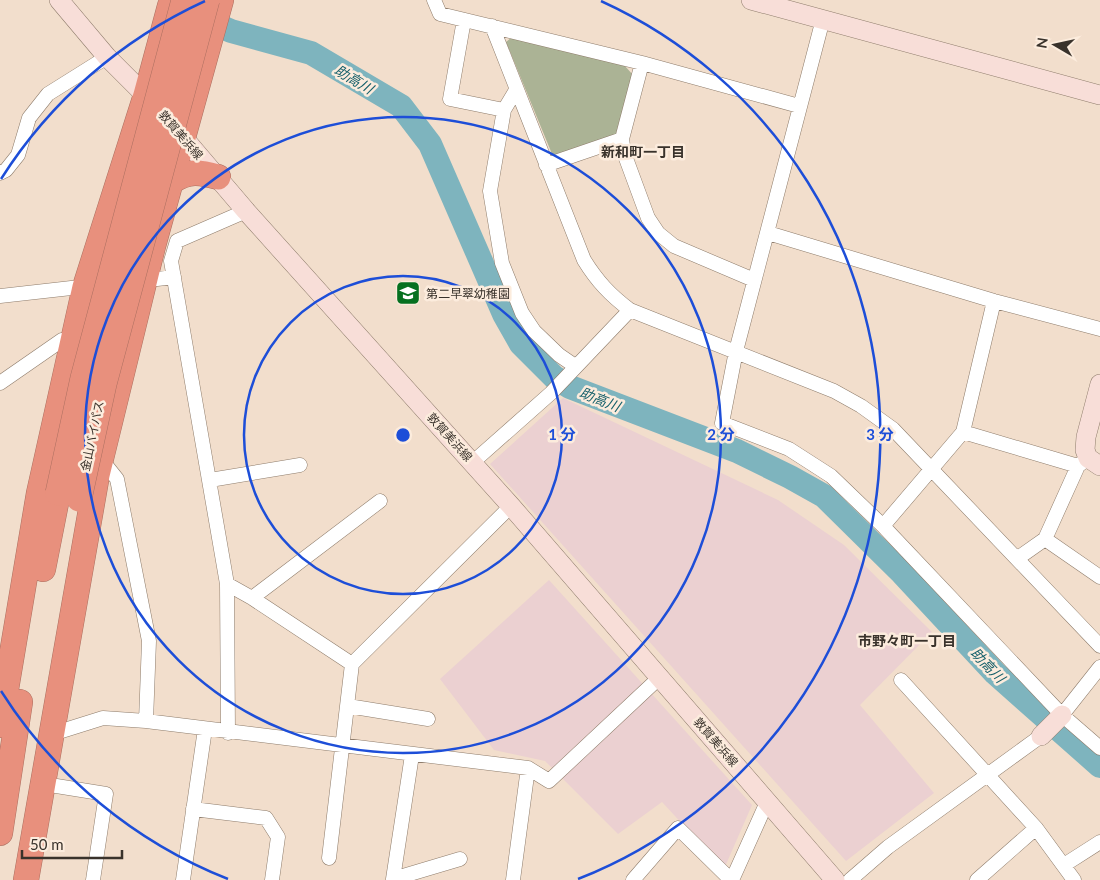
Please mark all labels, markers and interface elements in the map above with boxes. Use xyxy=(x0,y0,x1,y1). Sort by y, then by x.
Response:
north arrow xyxy=(1030,20,1080,70)
text: N xyxy=(1032,36,1051,50)
water label: 助高川 xyxy=(332,61,378,98)
street label: 敦賀美浜線 xyxy=(156,107,206,163)
district label: 新和町一丁目 xyxy=(601,143,685,160)
school or university icon: 第二早翠幼稚園 xyxy=(395,280,421,306)
place label: 第二早翠幼稚園 xyxy=(426,286,510,301)
water label: 助高川 xyxy=(577,384,625,415)
street label: 金山バイパス xyxy=(77,399,107,473)
street label: 敦賀美浜線 xyxy=(424,410,476,464)
text: 1 分 xyxy=(548,425,576,443)
text: 2 分 xyxy=(707,425,735,443)
text: 3 分 xyxy=(866,425,894,443)
centre of rings xyxy=(394,426,412,444)
district label: 市野々町一丁目 xyxy=(858,632,956,649)
water label: 助高川 xyxy=(967,644,1010,687)
street label: 敦賀美浜線 xyxy=(691,714,741,770)
scale bar xyxy=(22,828,122,860)
text: 50 m xyxy=(30,835,64,853)

